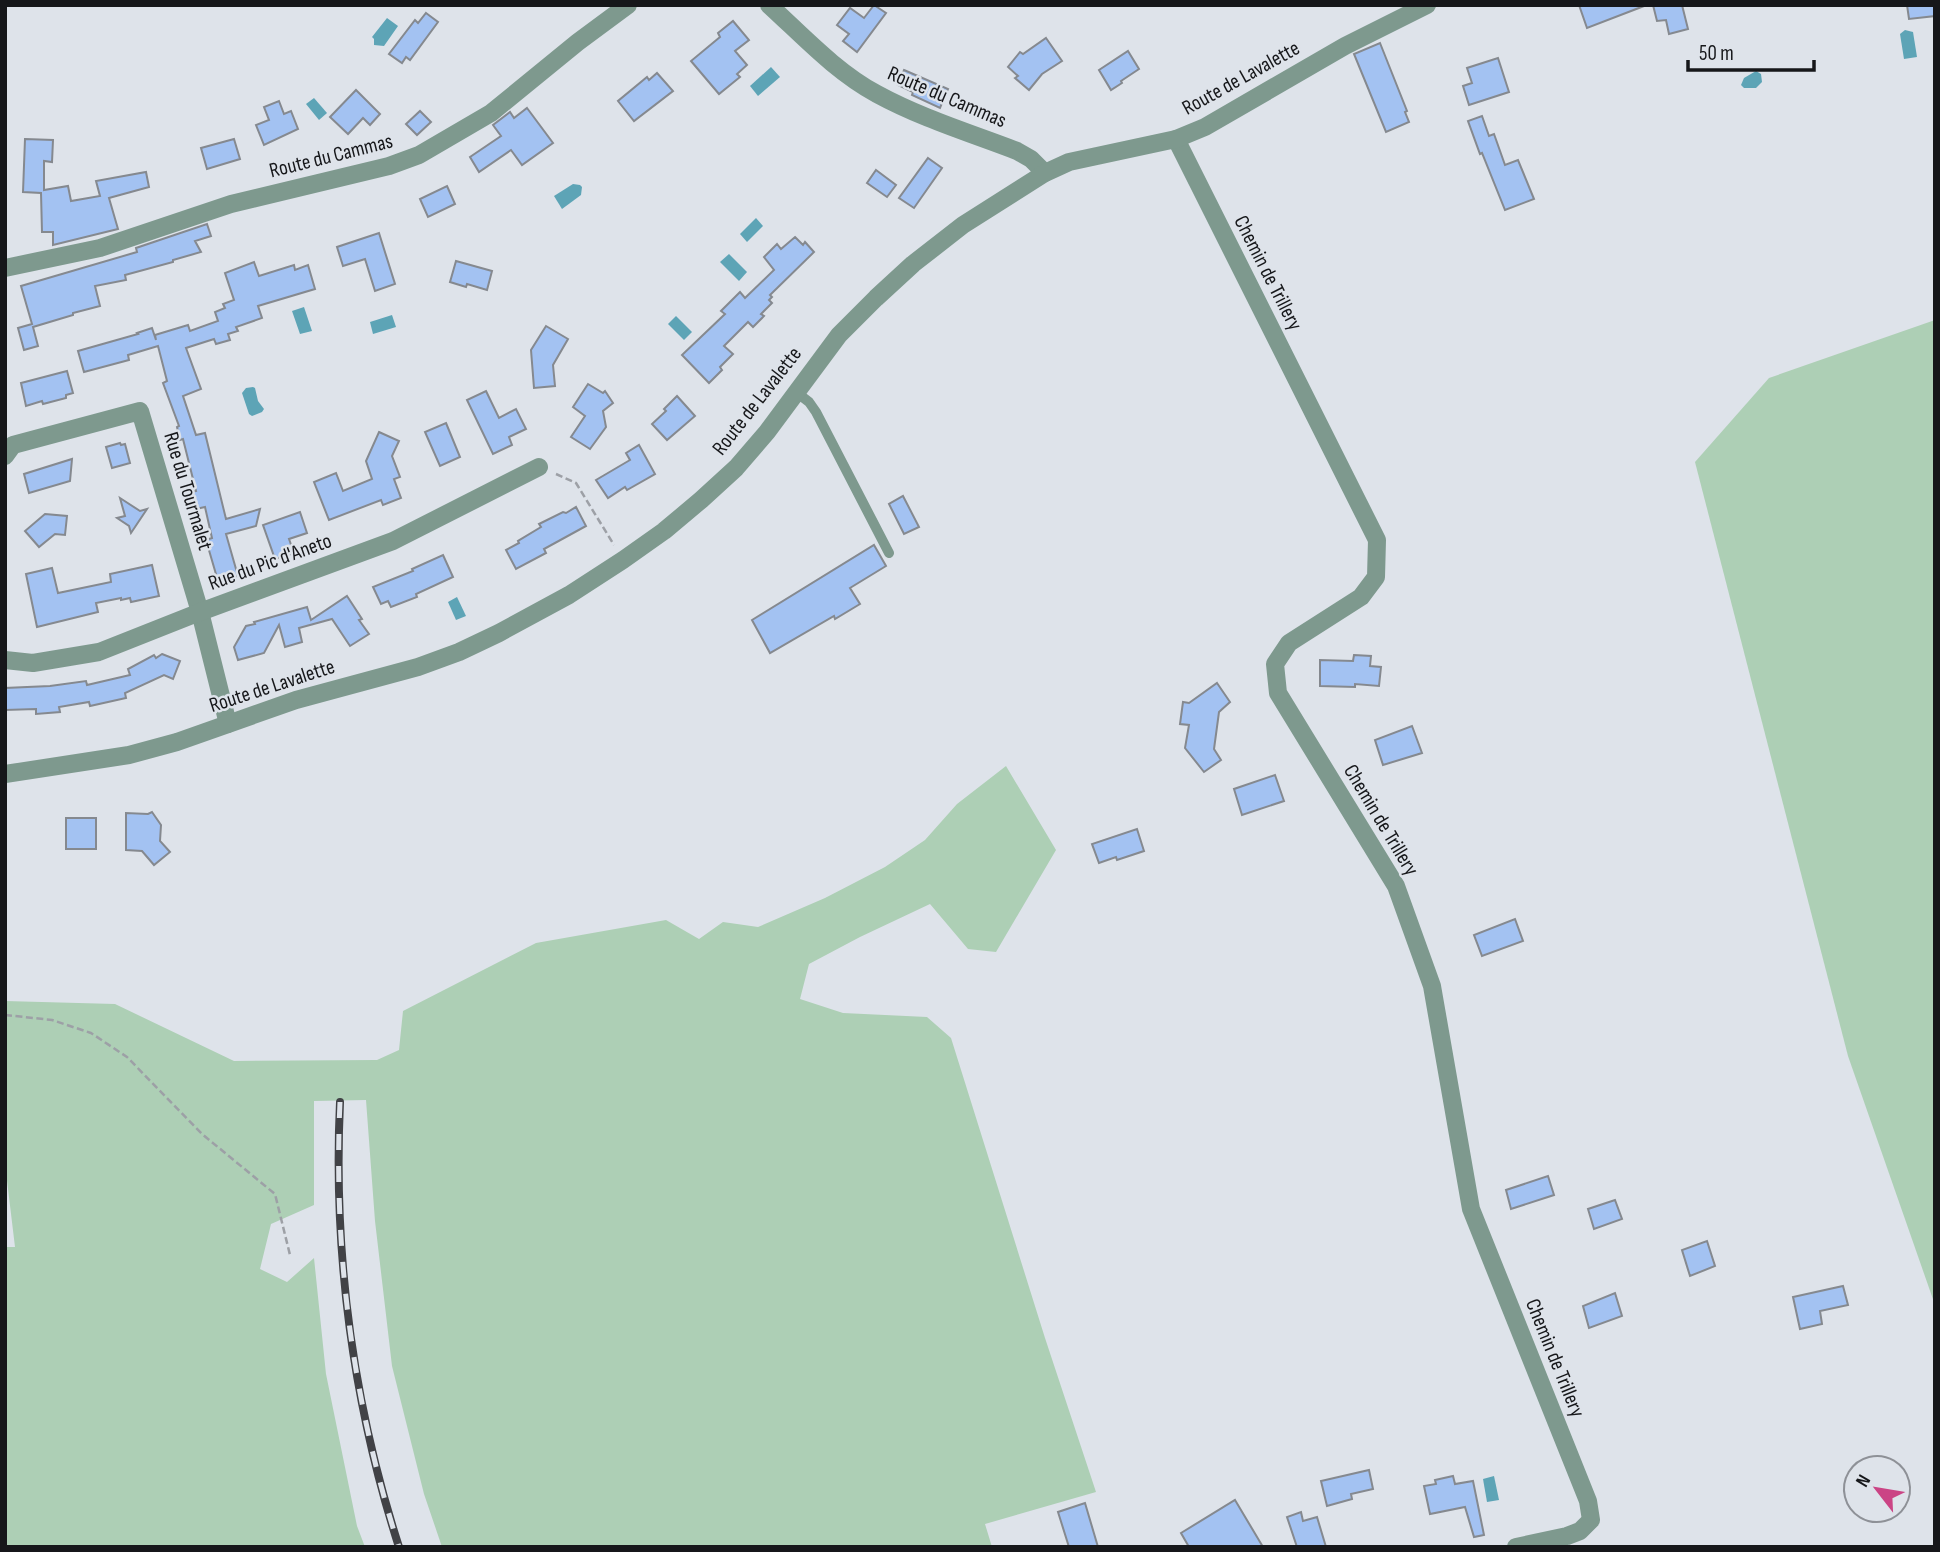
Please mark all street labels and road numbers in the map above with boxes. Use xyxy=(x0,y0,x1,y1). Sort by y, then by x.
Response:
street label: Route de Lavalette xyxy=(1178,35,1304,121)
street label: Route du Cammas xyxy=(884,61,1010,133)
street label: Route du Cammas xyxy=(267,129,395,183)
street label: Chemin de Trillery xyxy=(1228,211,1308,335)
street label: Route de Lavalette xyxy=(707,342,807,460)
street label: Rue du Tourmalet xyxy=(158,429,218,553)
street label: Rue du Pic d'Aneto xyxy=(205,528,335,596)
street label: Route de Lavalette xyxy=(206,654,338,718)
street label: Chemin de Trillery xyxy=(1338,760,1424,880)
street label: Chemin de Trillery xyxy=(1520,1295,1590,1421)

